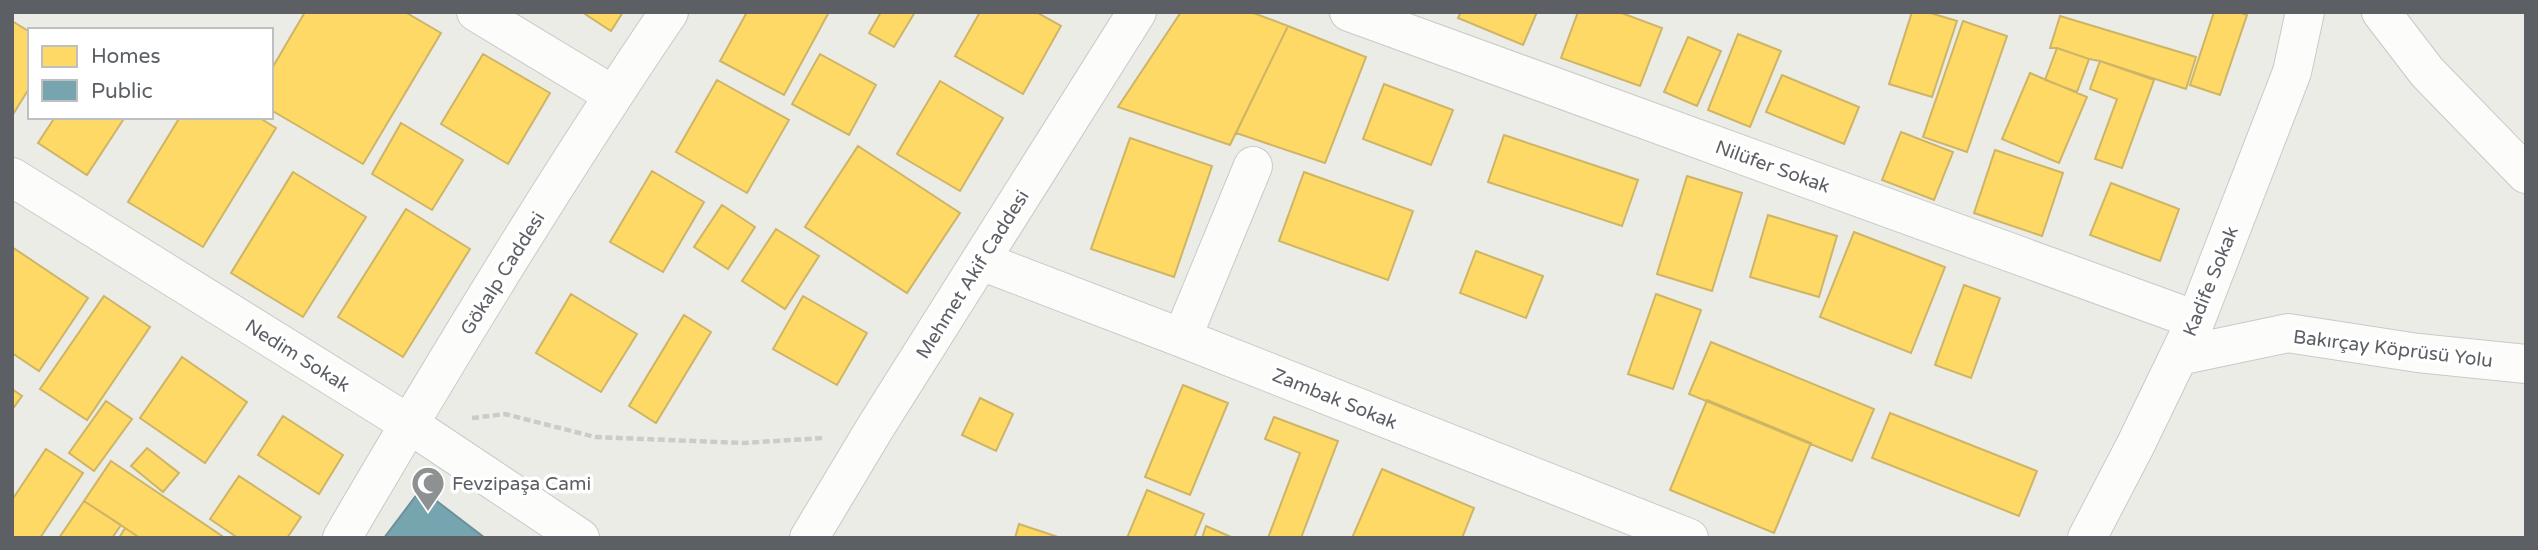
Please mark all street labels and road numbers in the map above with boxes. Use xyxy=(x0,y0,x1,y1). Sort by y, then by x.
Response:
street label: Nilüfer Sokak xyxy=(1712,136,1833,198)
street label: Mehmet Akif Caddesi xyxy=(912,186,1034,363)
street label: Gökalp Caddesi xyxy=(456,208,550,339)
street label: Kadife Sokak xyxy=(2179,223,2243,340)
street label: Nedim Sokak xyxy=(241,315,354,397)
street label: Bakırçay Köprüsü Yolu xyxy=(2292,326,2494,372)
street label: Zambak Sokak xyxy=(1269,364,1400,434)

